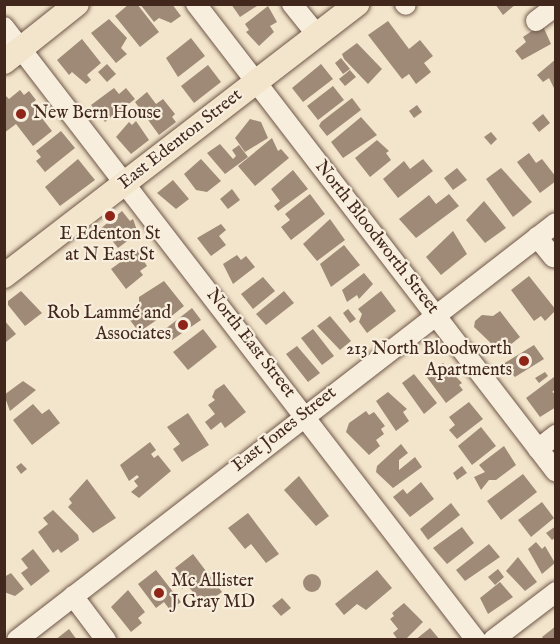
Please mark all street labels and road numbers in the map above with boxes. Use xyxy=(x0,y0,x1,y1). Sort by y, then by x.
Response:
street label: East Edenton Street xyxy=(115,85,247,195)
street label: North Bloodworth Street xyxy=(309,157,443,319)
street label: North East Street xyxy=(201,285,299,403)
street label: East Jones Street xyxy=(229,383,341,477)

